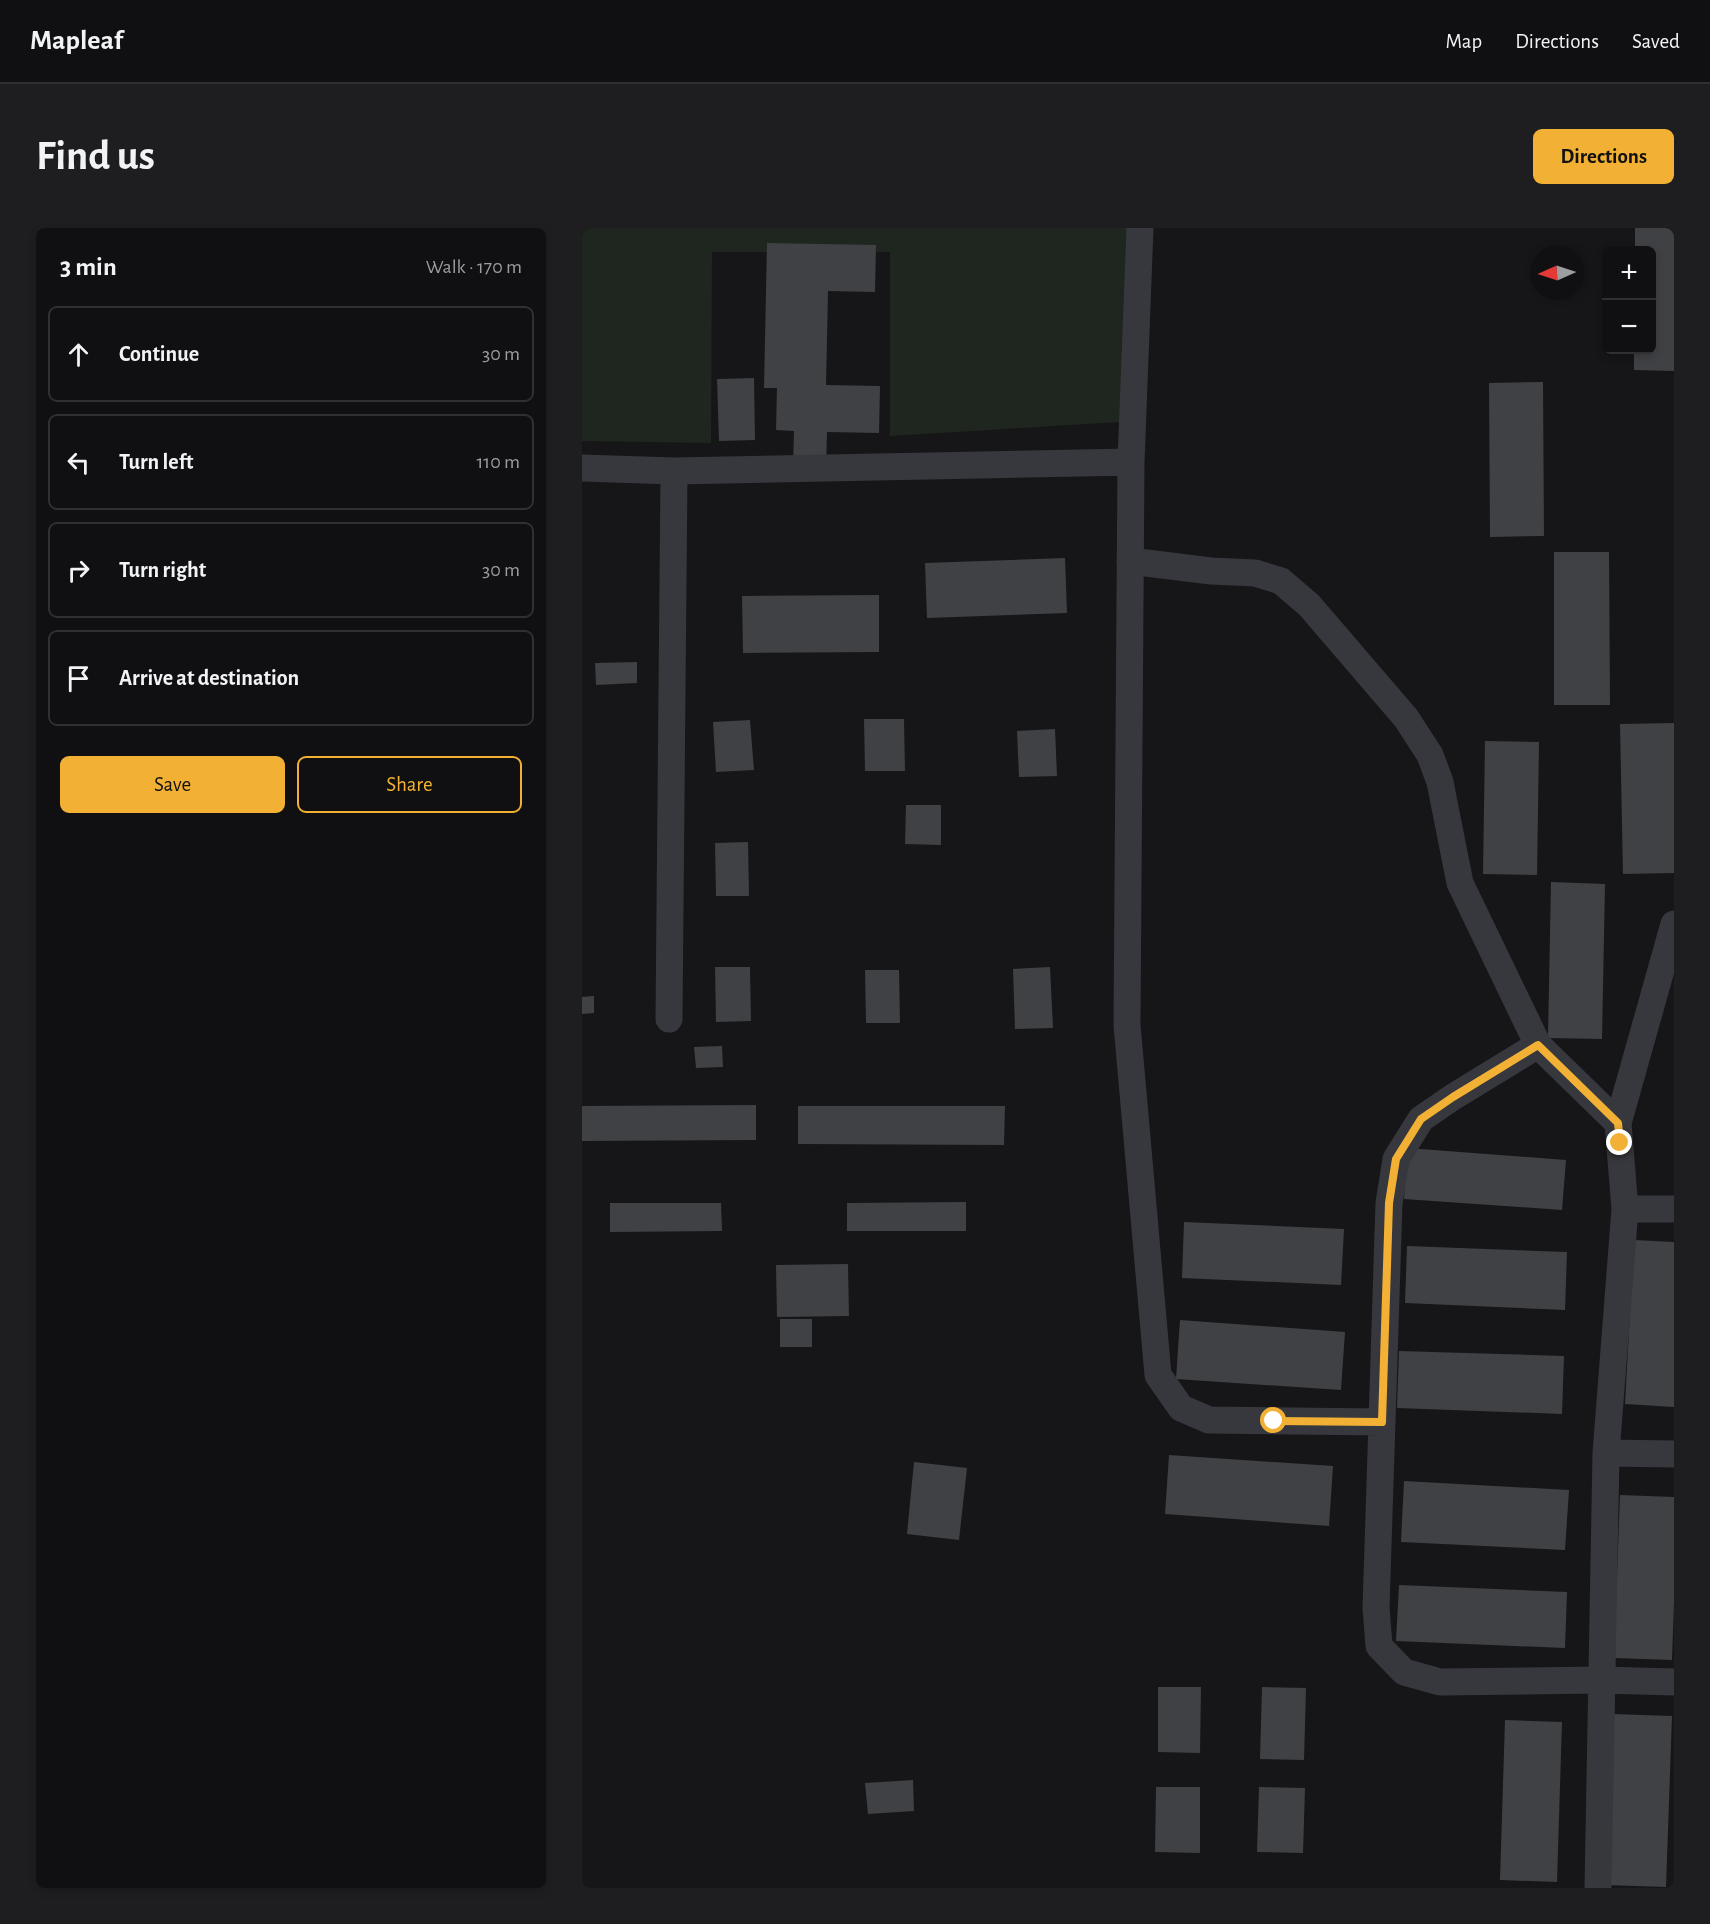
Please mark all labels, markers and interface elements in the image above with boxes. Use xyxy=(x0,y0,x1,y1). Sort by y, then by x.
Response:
text: Mapleaf xyxy=(30,27,123,55)
text: Map xyxy=(1446,31,1482,52)
text: Directions xyxy=(1515,31,1599,52)
text: Saved xyxy=(1632,31,1680,52)
button: Directions xyxy=(1533,129,1674,184)
text: Find us xyxy=(36,135,155,177)
north arrow xyxy=(1530,246,1584,300)
map controls xyxy=(1602,246,1656,354)
button: + xyxy=(1602,246,1656,300)
text: 3 min xyxy=(60,254,117,280)
text: Walk · 170 m xyxy=(426,257,522,277)
button: − xyxy=(1602,300,1656,354)
icon: ahead xyxy=(62,338,95,371)
text: Continue xyxy=(119,343,199,365)
text: 30 m xyxy=(482,344,520,364)
icon: left xyxy=(62,446,95,479)
text: Turn left xyxy=(119,451,193,473)
text: 110 m xyxy=(476,452,520,472)
icon: right xyxy=(62,554,95,587)
text: Turn right xyxy=(119,559,206,581)
text: 30 m xyxy=(482,560,520,580)
icon: arrive xyxy=(62,662,95,695)
text: Arrive at destination xyxy=(119,667,299,689)
button: Save xyxy=(60,756,285,813)
button: Share xyxy=(297,756,522,813)
route end xyxy=(1606,1129,1632,1155)
route start xyxy=(1260,1407,1286,1433)

